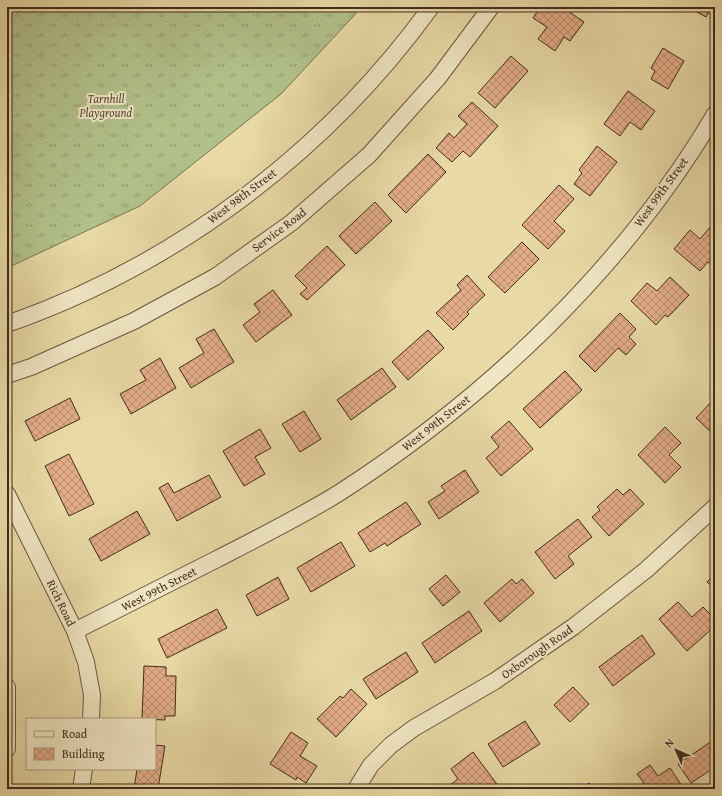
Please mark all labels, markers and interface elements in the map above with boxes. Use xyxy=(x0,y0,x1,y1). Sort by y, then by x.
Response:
park label: Tarnhill Playground xyxy=(79,90,133,121)
street label: West 99th Street xyxy=(629,153,692,230)
street label: West 98th Street xyxy=(204,164,280,227)
street label: Service Road xyxy=(248,203,310,256)
street label: West 99th Street xyxy=(398,390,474,455)
street label: West 99th Street xyxy=(118,562,200,615)
street label: Rich Road xyxy=(43,577,80,629)
street label: Oxborough Road xyxy=(498,620,576,683)
legend xyxy=(26,718,156,770)
text: Road xyxy=(62,725,88,742)
north arrow xyxy=(656,730,696,770)
text: N xyxy=(661,734,678,751)
text: Building xyxy=(62,745,105,762)

